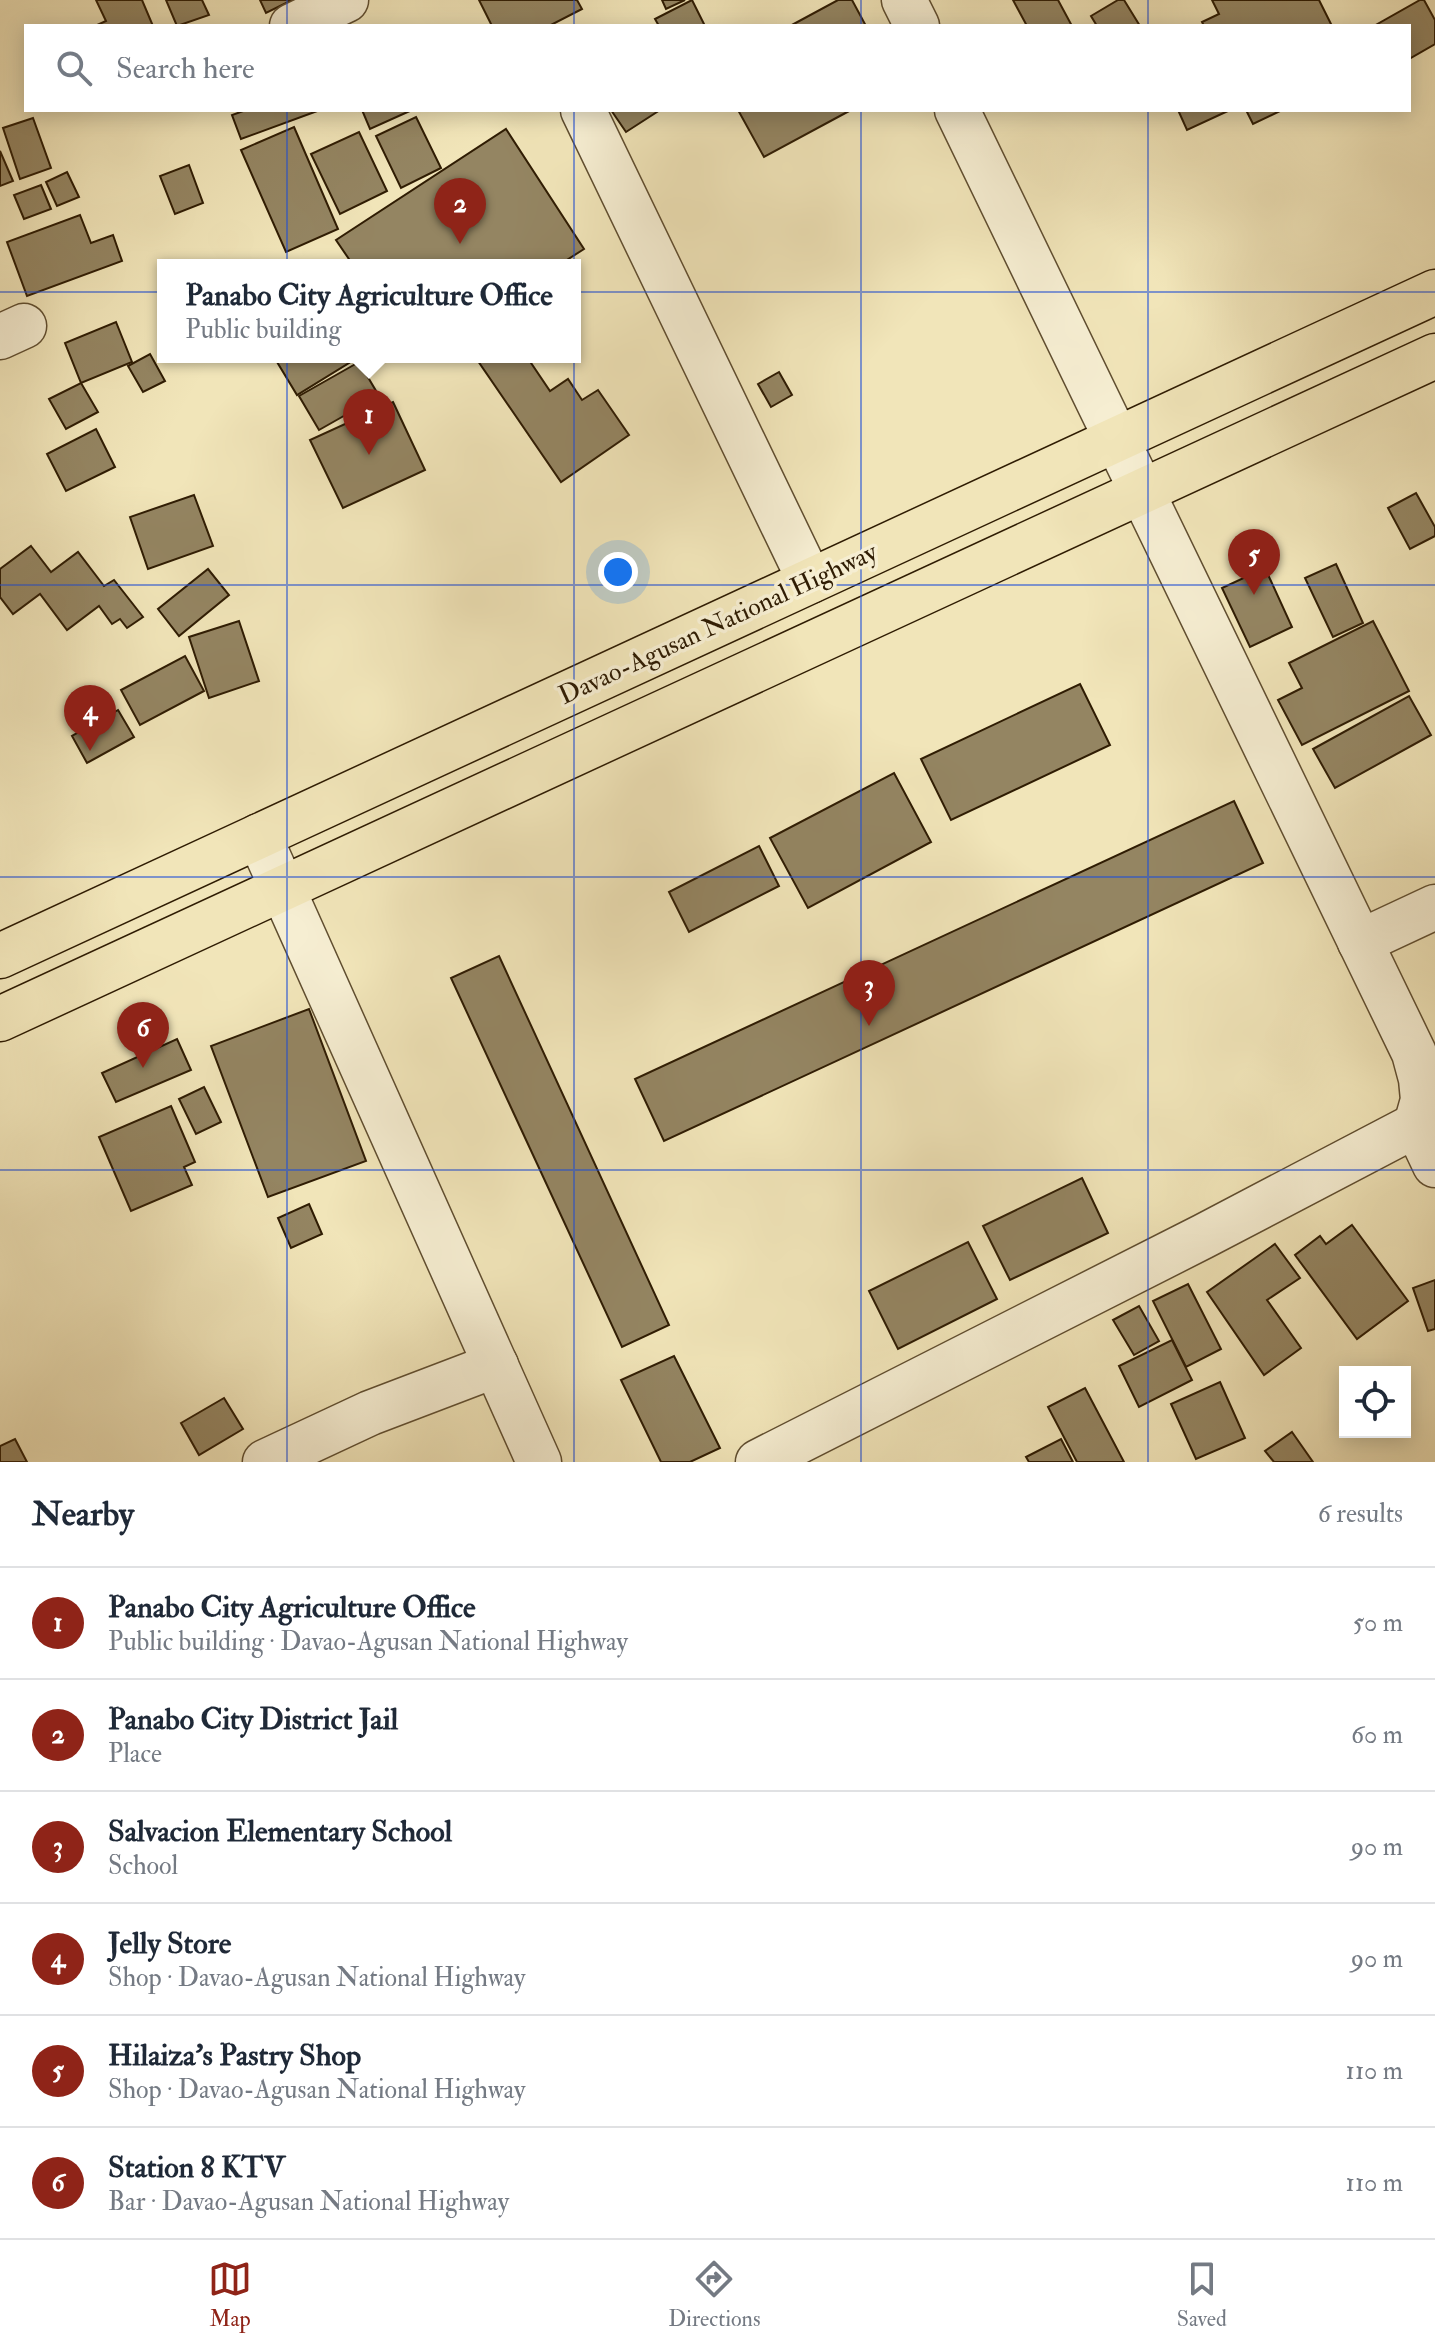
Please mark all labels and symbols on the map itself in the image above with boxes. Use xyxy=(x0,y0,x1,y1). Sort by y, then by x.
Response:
pin: 2 xyxy=(434,178,486,244)
pin: 1 xyxy=(343,389,395,455)
pin: 5 xyxy=(1228,529,1280,595)
street label: Davao-Agusan National Highway xyxy=(554,536,883,712)
your location xyxy=(598,552,638,592)
pin: 4 xyxy=(64,685,116,751)
pin: 3 xyxy=(843,960,895,1026)
pin: 6 xyxy=(117,1002,169,1068)

